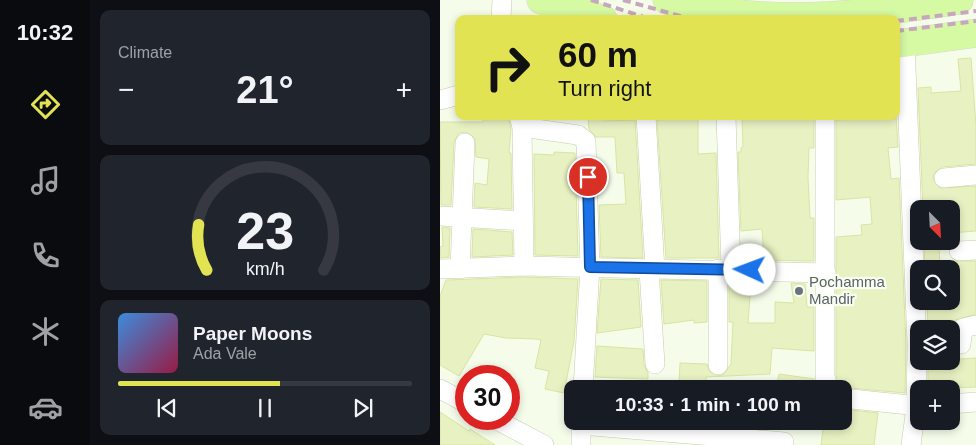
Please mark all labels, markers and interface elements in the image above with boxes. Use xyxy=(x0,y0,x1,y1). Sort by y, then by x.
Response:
text: 10:32 xyxy=(17,20,73,45)
icon: right xyxy=(475,35,540,100)
text: 60 m xyxy=(558,35,638,74)
text: Climate xyxy=(118,44,172,61)
text: 21° xyxy=(236,69,294,111)
text: − xyxy=(118,74,134,105)
text: + xyxy=(396,74,412,105)
text: Turn right xyxy=(558,76,651,101)
icon: directions xyxy=(28,87,63,122)
pin xyxy=(567,156,609,198)
icon: music xyxy=(28,163,63,198)
icon: arrive xyxy=(574,163,602,191)
north arrow xyxy=(910,200,960,250)
map controls xyxy=(910,200,960,430)
text: 23 xyxy=(236,202,294,260)
icon: phone xyxy=(28,238,63,273)
position arrow xyxy=(723,243,775,295)
text: km/h xyxy=(246,259,284,279)
button: search xyxy=(910,260,960,310)
place label: Pochamma Mandir xyxy=(809,273,886,307)
marker: Pochamma Mandir xyxy=(793,285,805,297)
icon: climate xyxy=(28,314,63,349)
button: layers xyxy=(910,320,960,370)
text: Paper Moons xyxy=(193,323,312,344)
text: Ada Vale xyxy=(193,345,257,362)
speed limit sign: 30 xyxy=(455,365,520,430)
button: + xyxy=(910,380,960,430)
icon: car xyxy=(28,390,63,425)
icon: previous xyxy=(153,394,181,422)
icon: pause xyxy=(251,394,279,422)
icon: next xyxy=(349,394,377,422)
text: 10:33 · 1 min · 100 m xyxy=(615,394,801,415)

